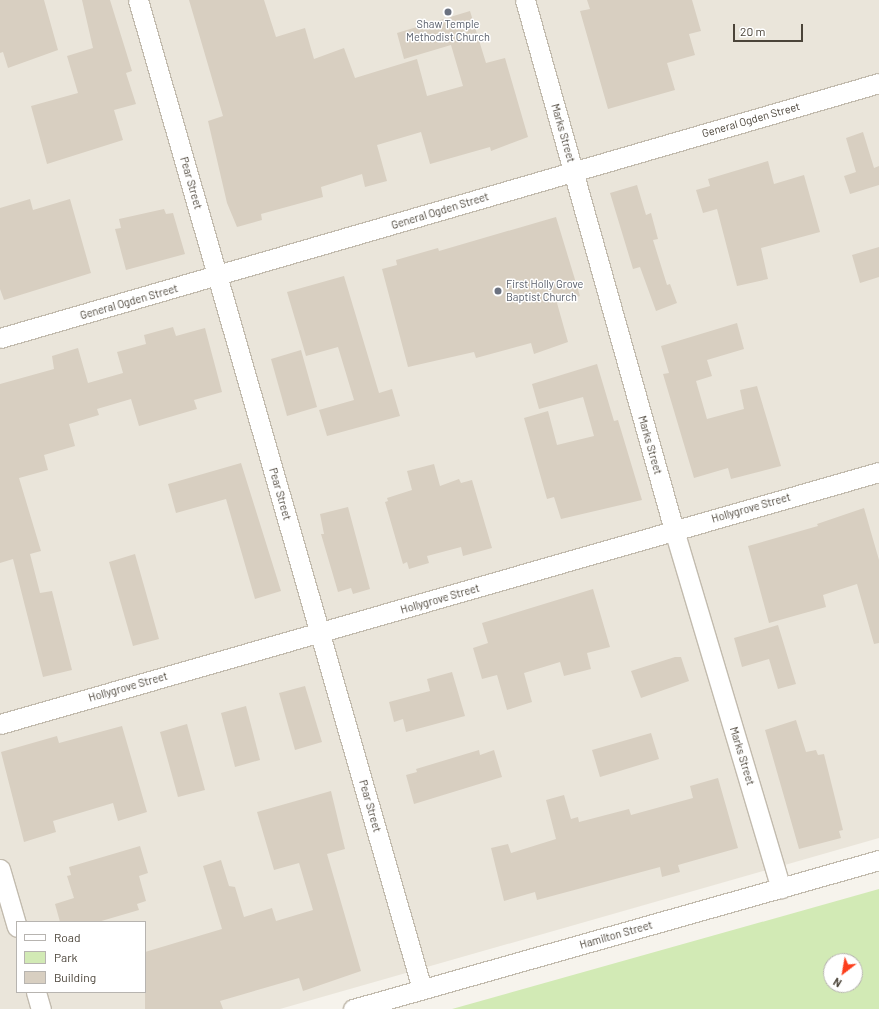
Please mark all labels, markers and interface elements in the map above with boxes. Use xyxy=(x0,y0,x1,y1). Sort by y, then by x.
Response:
marker: Shaw Temple Methodist Church xyxy=(443,7,453,17)
scale bar xyxy=(735,16,805,42)
place label: Shaw Temple Methodist Church xyxy=(406,18,490,44)
text: 20 m xyxy=(740,24,766,38)
street label: General Ogden Street xyxy=(700,100,802,140)
street label: Marks Street xyxy=(548,102,578,164)
street label: Pear Street xyxy=(177,155,205,211)
street label: General Ogden Street xyxy=(390,190,490,232)
place label: First Holly Grove Baptist Church xyxy=(506,278,583,304)
street label: General Ogden Street xyxy=(78,282,180,322)
marker: First Holly Grove Baptist Church xyxy=(493,286,503,296)
street label: Marks Street xyxy=(635,414,665,476)
street label: Pear Street xyxy=(266,466,294,522)
street label: Hollygrove Street xyxy=(710,490,792,526)
street label: Hollygrove Street xyxy=(399,581,481,617)
street label: Hollygrove Street xyxy=(87,669,169,705)
street label: Marks Street xyxy=(727,725,757,787)
street label: Pear Street xyxy=(356,778,384,834)
street label: Hamilton Street xyxy=(578,918,654,952)
legend xyxy=(16,921,146,993)
text: Road xyxy=(54,930,81,944)
text: Park xyxy=(54,950,78,964)
north arrow xyxy=(823,953,863,993)
text: Building xyxy=(54,970,96,984)
text: N xyxy=(831,975,844,990)

